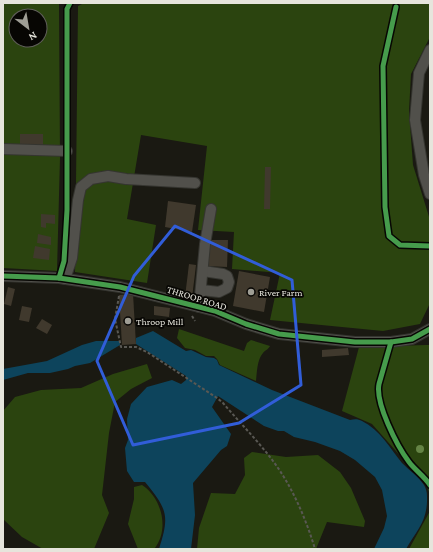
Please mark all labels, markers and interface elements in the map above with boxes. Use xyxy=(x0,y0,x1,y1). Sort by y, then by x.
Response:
north arrow xyxy=(8,8,48,48)
text: N xyxy=(26,29,39,44)
street label: THROOP ROAD xyxy=(166,284,229,312)
marker: River Farm xyxy=(246,287,256,297)
place label: River Farm xyxy=(259,287,302,298)
marker: Throop Mill xyxy=(123,316,133,326)
place label: Throop Mill xyxy=(136,316,184,327)

